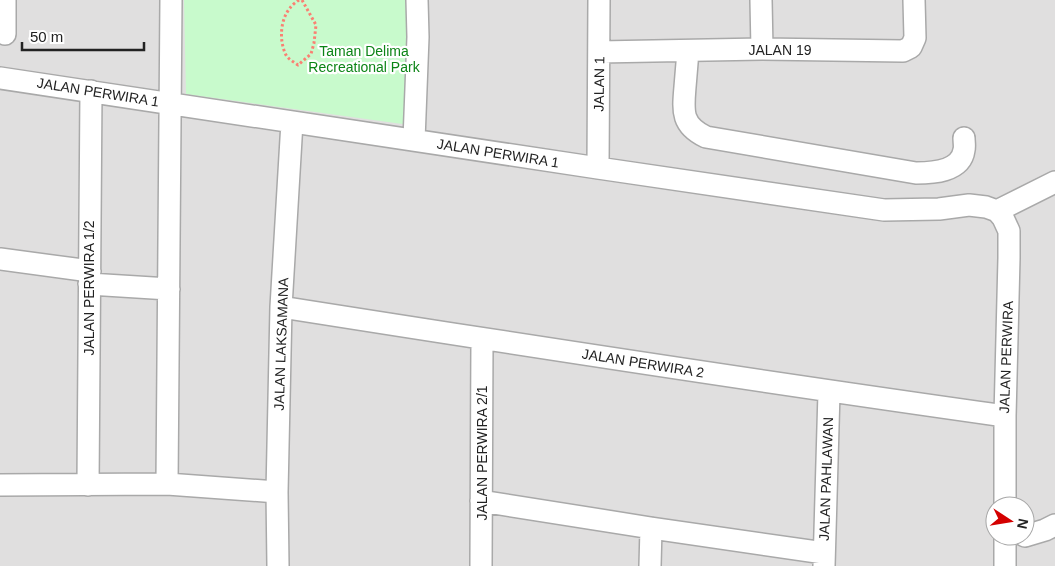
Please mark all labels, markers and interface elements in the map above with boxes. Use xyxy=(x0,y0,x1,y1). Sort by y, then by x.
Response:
scale bar xyxy=(22,20,145,52)
text: 50 m xyxy=(30,28,63,45)
street label: JALAN 19 xyxy=(748,42,812,58)
park label: Taman Delima Recreational Park xyxy=(308,43,421,75)
street label: JALAN 1 xyxy=(591,56,607,112)
street label: JALAN PERWIRA 1 xyxy=(36,74,160,110)
street label: JALAN PERWIRA 1 xyxy=(436,135,560,171)
street label: JALAN PERWIRA 1/2 xyxy=(81,220,97,356)
street label: JALAN LAKSAMANA xyxy=(271,277,291,411)
street label: JALAN PERWIRA xyxy=(996,300,1016,414)
street label: JALAN PERWIRA 2 xyxy=(581,345,705,381)
street label: JALAN PERWIRA 2/1 xyxy=(474,385,490,521)
street label: JALAN PAHLAWAN xyxy=(816,417,836,541)
north arrow xyxy=(985,496,1035,546)
text: N xyxy=(1014,517,1032,530)

